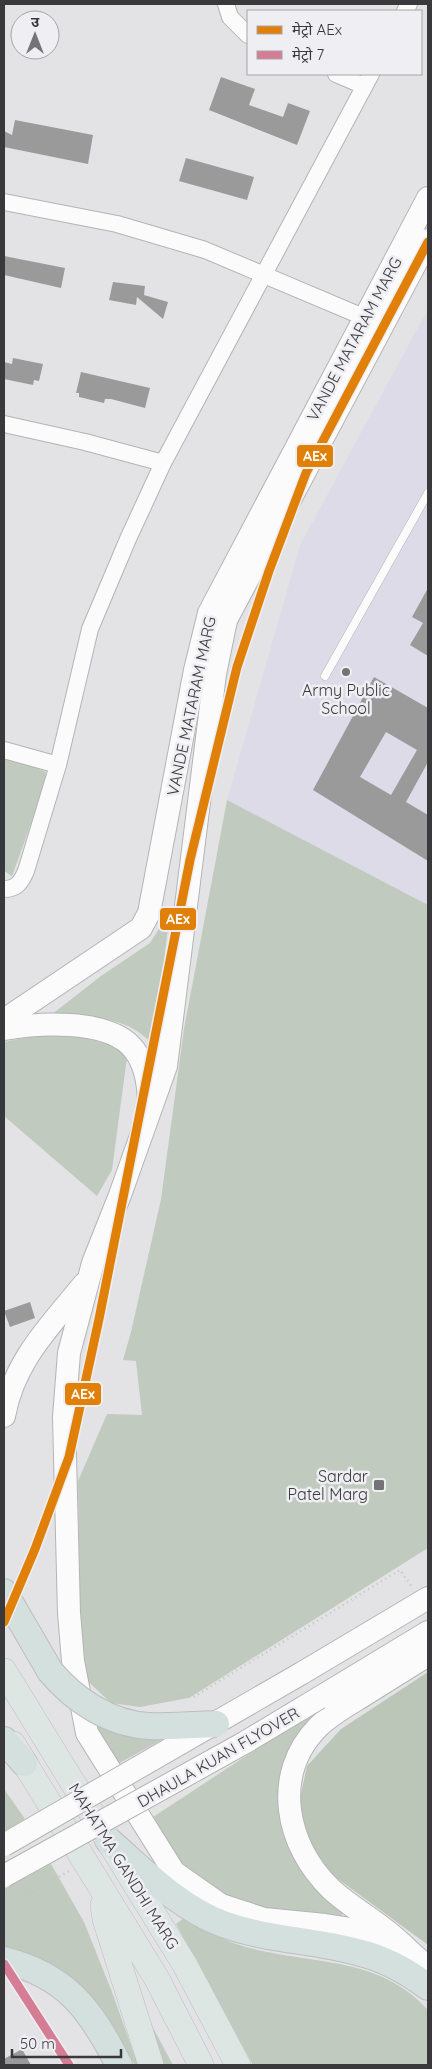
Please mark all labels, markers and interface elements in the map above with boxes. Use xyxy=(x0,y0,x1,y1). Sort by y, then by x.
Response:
north arrow xyxy=(10,10,60,60)
legend xyxy=(247,10,422,75)
text: उ xyxy=(31,13,40,31)
text: मेट्रो AEx xyxy=(292,20,342,39)
text: मेट्रो 7 xyxy=(292,45,325,64)
street label: VANDE MATARAM MARG xyxy=(302,254,406,424)
line badge: AEx xyxy=(296,444,334,468)
text: AEx xyxy=(303,447,327,465)
street label: VANDE MATARAM MARG xyxy=(162,614,220,798)
marker: Army Public School xyxy=(340,666,352,678)
place label: Army Public School xyxy=(302,680,390,718)
line badge: AEx xyxy=(159,907,197,931)
text: AEx xyxy=(166,910,190,928)
line badge: AEx xyxy=(64,1382,102,1406)
text: AEx xyxy=(71,1385,95,1403)
place label: Sardar Patel Marg xyxy=(288,1466,368,1504)
marker: Sardar Patel Marg xyxy=(372,1478,386,1492)
street label: DHAULA KUAN FLYOVER xyxy=(133,1702,303,1812)
street label: MAHATMA GANDHI MARG xyxy=(65,1779,183,1953)
scale bar xyxy=(12,2026,121,2058)
text: 50 m xyxy=(20,2034,55,2053)

